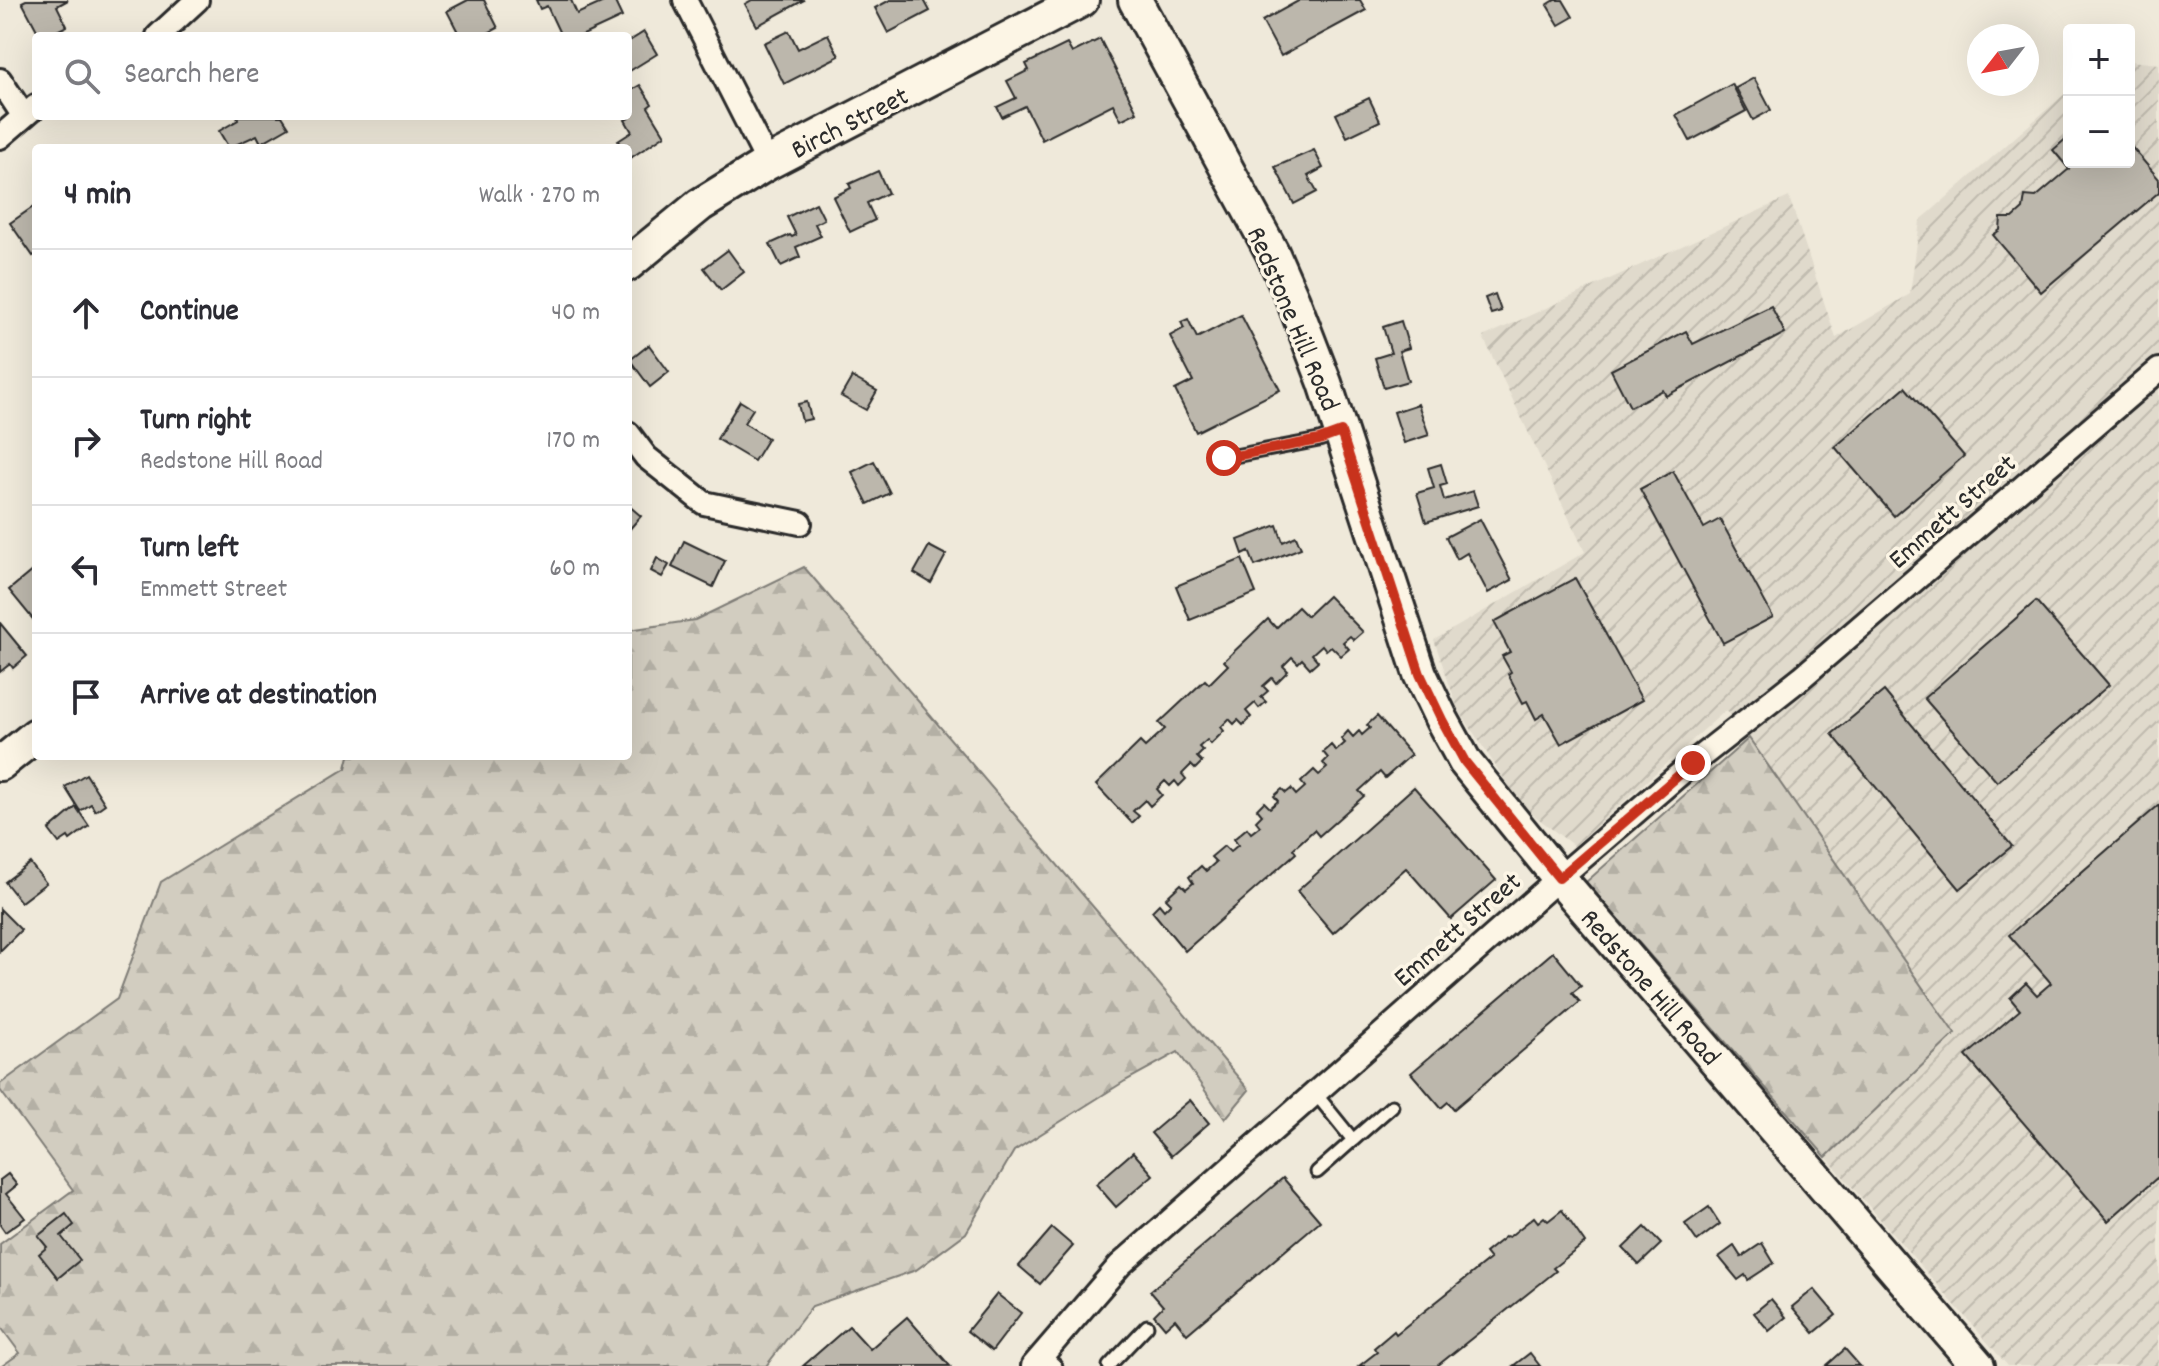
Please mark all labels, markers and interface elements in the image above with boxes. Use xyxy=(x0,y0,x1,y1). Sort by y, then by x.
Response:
north arrow xyxy=(1967,24,2039,96)
map controls xyxy=(2063,24,2135,168)
button: + xyxy=(2063,24,2135,96)
search box xyxy=(32,32,632,120)
icon: search xyxy=(60,54,104,98)
text: Search here xyxy=(124,55,260,98)
street label: Birch Street xyxy=(785,79,917,172)
button: − xyxy=(2063,96,2135,168)
text: 4 min xyxy=(64,172,131,221)
text: Walk · 270 m xyxy=(479,178,600,215)
street label: Redstone Hill Road xyxy=(1234,222,1347,418)
icon: ahead xyxy=(64,291,108,335)
text: Continue xyxy=(140,292,239,335)
text: 40 m xyxy=(551,295,600,332)
text: Turn right xyxy=(140,401,251,444)
icon: right xyxy=(64,419,108,463)
text: 170 m xyxy=(546,423,600,460)
route start xyxy=(1206,440,1242,476)
text: Redstone Hill Road xyxy=(140,444,323,481)
street label: Emmett Street xyxy=(1881,447,2027,581)
text: Turn left xyxy=(140,529,239,572)
icon: left xyxy=(64,547,108,591)
text: 60 m xyxy=(549,551,600,588)
text: Emmett Street xyxy=(140,572,287,609)
icon: arrive xyxy=(64,675,108,719)
text: Arrive at destination xyxy=(140,676,377,719)
route end xyxy=(1675,745,1711,781)
street label: Emmett Street xyxy=(1386,865,1532,999)
street label: Redstone Hill Road xyxy=(1569,902,1728,1077)

